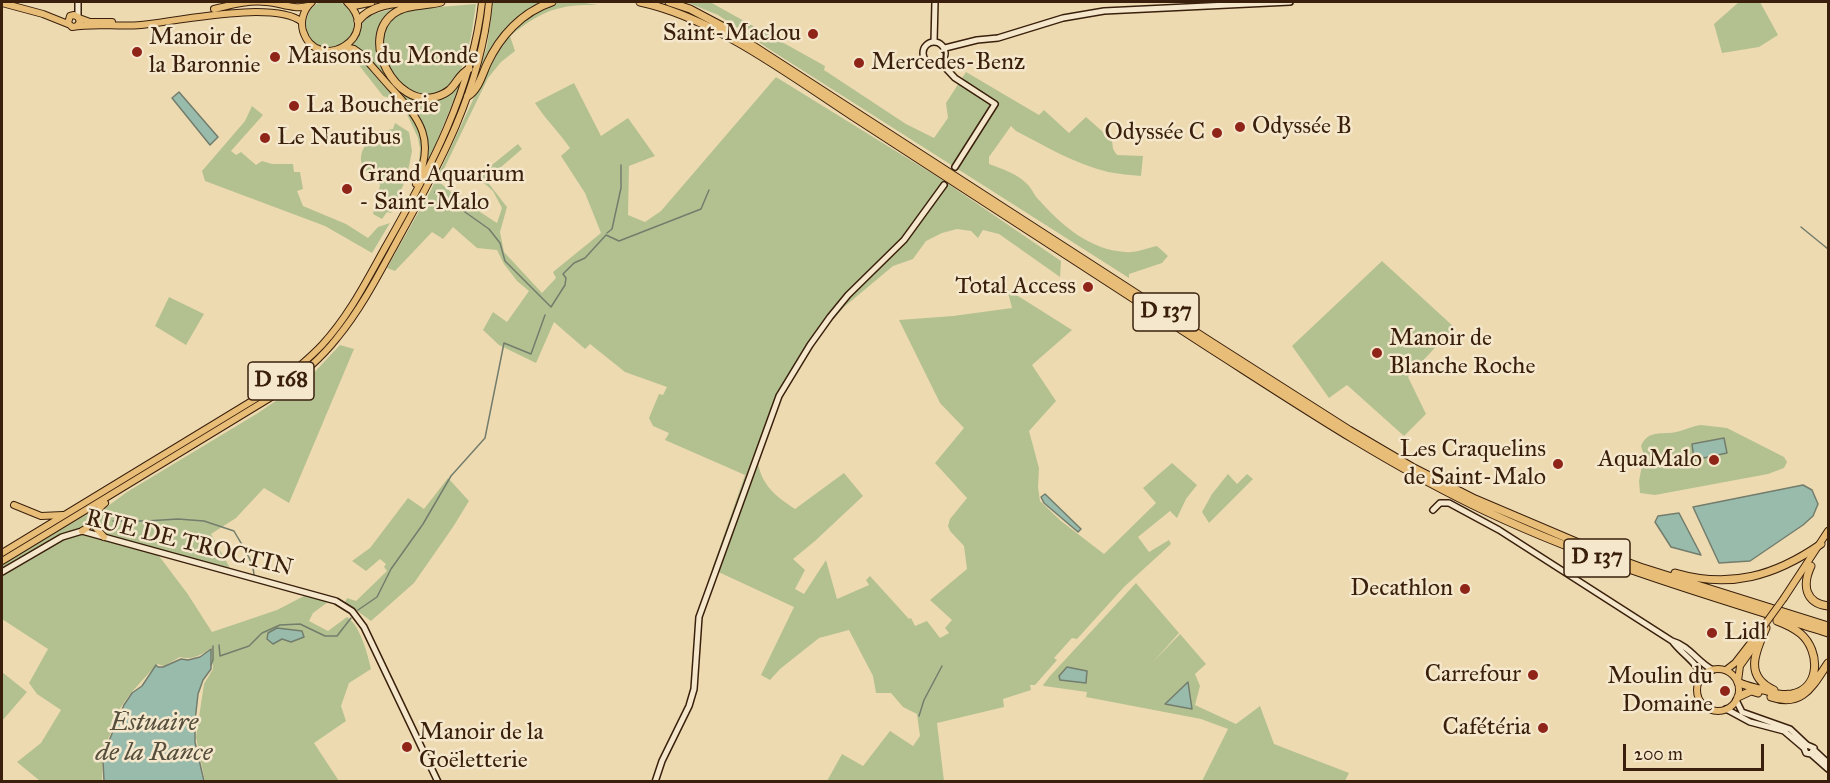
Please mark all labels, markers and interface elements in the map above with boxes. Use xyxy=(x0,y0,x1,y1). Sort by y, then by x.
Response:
place label: Saint-Maclou xyxy=(663,20,801,48)
place label: Manoir de la Baronnie xyxy=(149,24,260,80)
marker: Saint-Maclou xyxy=(806,27,820,41)
place label: Maisons du Monde xyxy=(287,43,478,71)
marker: Manoir de la Baronnie xyxy=(130,45,144,59)
place label: Mercedes-Benz xyxy=(871,49,1025,77)
marker: Maisons du Monde xyxy=(268,50,282,64)
marker: Mercedes-Benz xyxy=(852,56,866,70)
place label: La Boucherie xyxy=(306,92,439,120)
marker: La Boucherie xyxy=(287,99,301,113)
place label: Odyssée B xyxy=(1252,113,1352,141)
place label: Odyssée C xyxy=(1105,119,1205,147)
marker: Odyssée B xyxy=(1233,120,1247,134)
place label: Le Nautibus xyxy=(277,124,401,152)
marker: Odyssée C xyxy=(1210,126,1224,140)
marker: Le Nautibus xyxy=(258,131,272,145)
place label: Grand Aquarium - Saint-Malo xyxy=(359,161,525,217)
marker: Grand Aquarium - Saint-Malo xyxy=(340,182,354,196)
place label: Total Access xyxy=(955,273,1076,301)
marker: Total Access xyxy=(1081,280,1095,294)
road number: D 137 xyxy=(1133,293,1199,331)
place label: Manoir de Blanche Roche xyxy=(1389,325,1535,381)
marker: Manoir de Blanche Roche xyxy=(1370,346,1384,360)
road number: D 168 xyxy=(248,362,314,400)
place label: Les Craquelins de Saint-Malo xyxy=(1400,436,1546,492)
place label: AquaMalo xyxy=(1598,446,1702,474)
marker: AquaMalo xyxy=(1707,453,1721,467)
marker: Les Craquelins de Saint-Malo xyxy=(1551,457,1565,471)
street label: RUE DE TROCTIN xyxy=(82,504,296,584)
road number: D 137 xyxy=(1564,539,1630,577)
place label: Decathlon xyxy=(1350,575,1453,603)
marker: Decathlon xyxy=(1458,582,1472,596)
place label: Lidl xyxy=(1724,619,1767,647)
marker: Lidl xyxy=(1705,626,1719,640)
place label: Carrefour xyxy=(1425,661,1521,689)
place label: Moulin du Domaine xyxy=(1607,663,1713,719)
marker: Carrefour xyxy=(1526,668,1540,682)
marker: Moulin du Domaine xyxy=(1718,684,1732,698)
water label: Estuaire de la Rance xyxy=(96,708,212,770)
place label: Cafétéria xyxy=(1442,714,1531,742)
place label: Manoir de la Goëletterie xyxy=(419,719,544,775)
marker: Cafétéria xyxy=(1536,721,1550,735)
scale bar xyxy=(1626,732,1767,770)
marker: Manoir de la Goëletterie xyxy=(400,740,414,754)
text: 200 m xyxy=(1634,743,1683,765)

